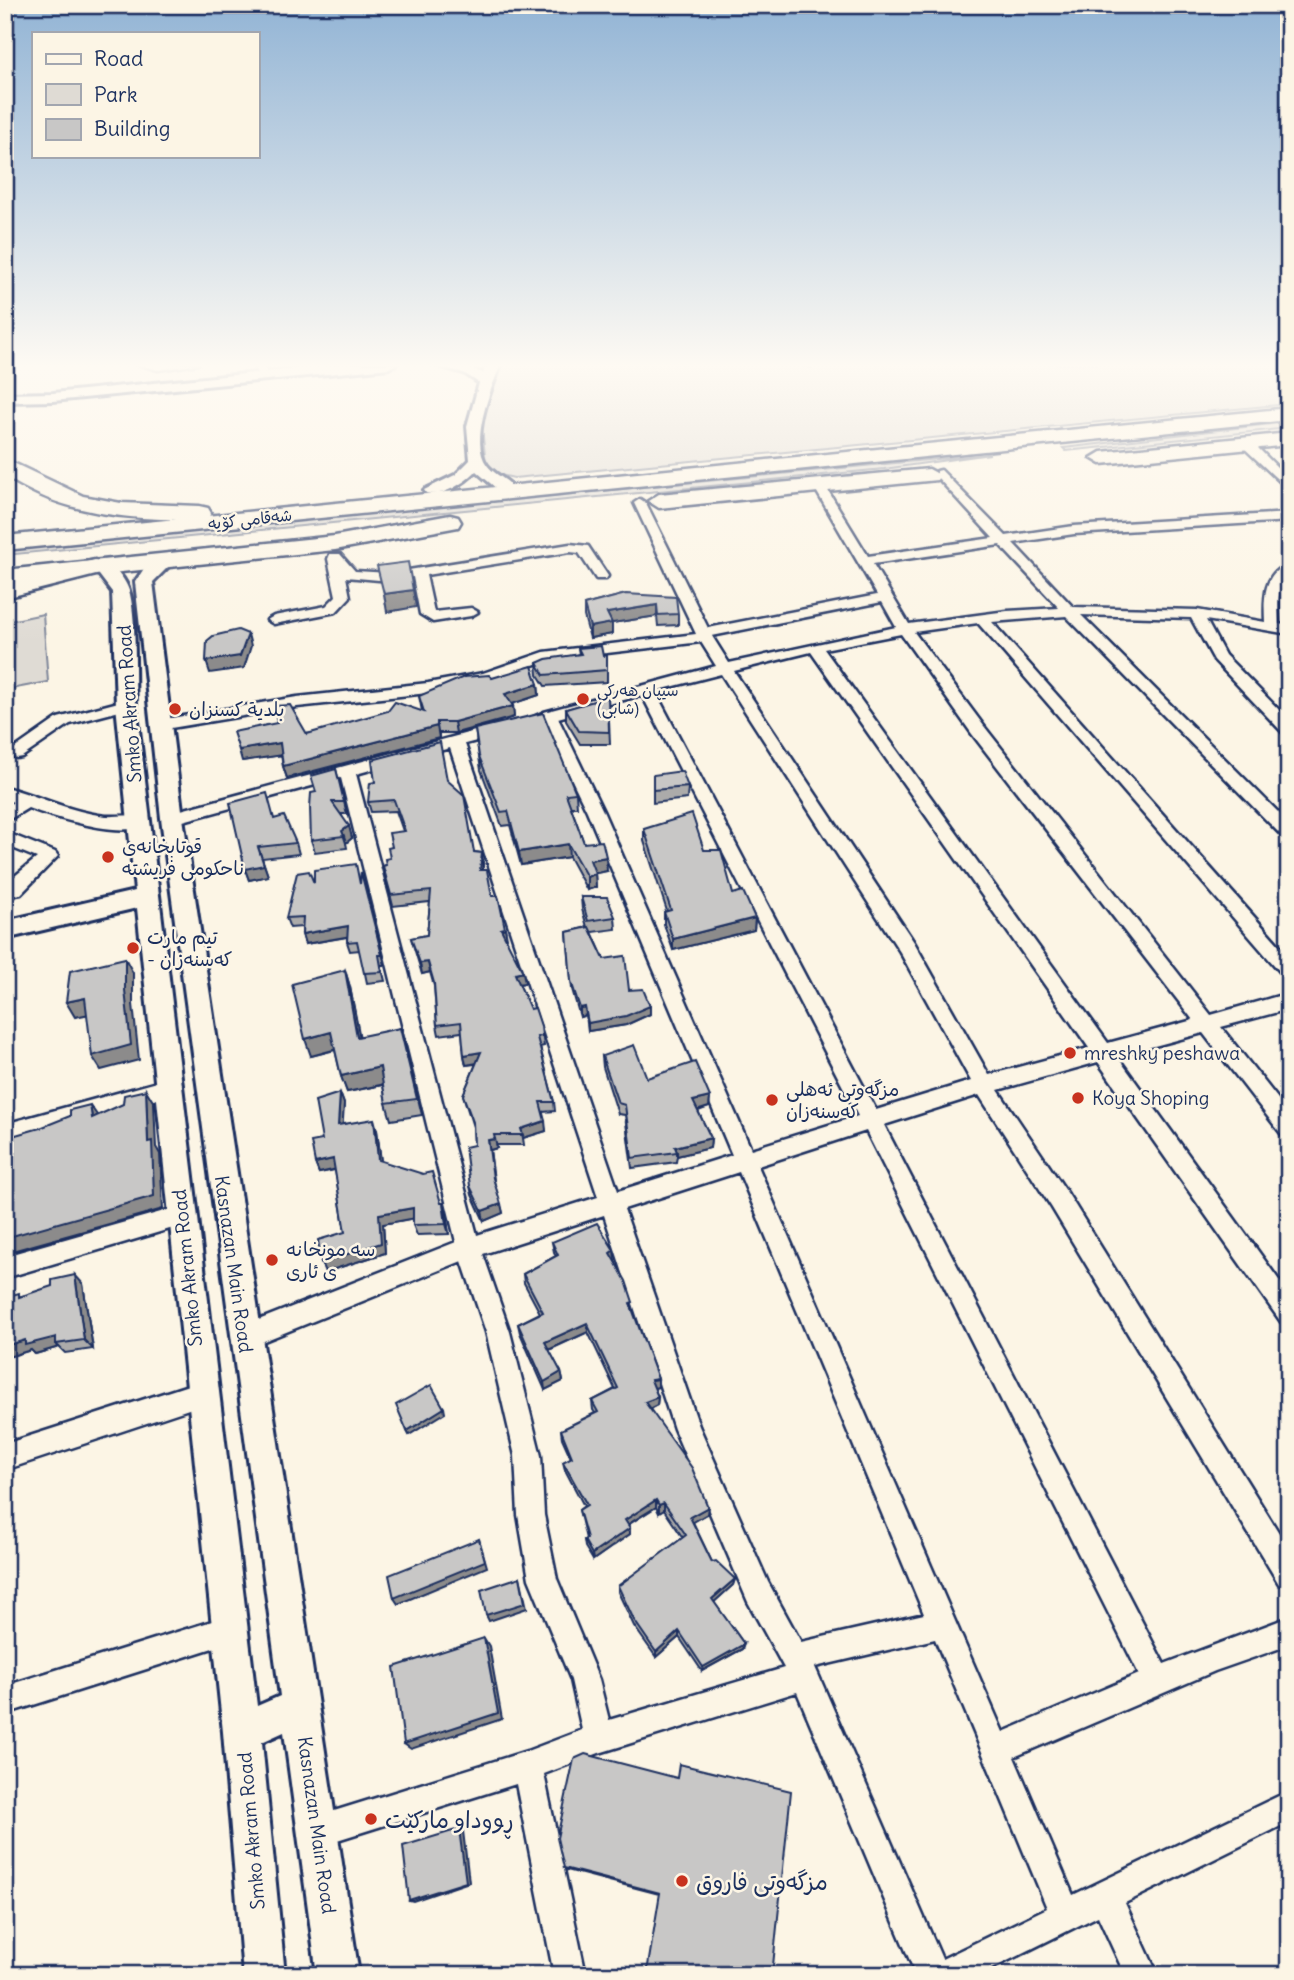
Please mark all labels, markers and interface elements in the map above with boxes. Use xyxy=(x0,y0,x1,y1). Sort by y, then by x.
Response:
legend xyxy=(32,32,259,158)
text: Road xyxy=(94,45,143,72)
text: Park xyxy=(94,81,137,108)
text: Building xyxy=(94,115,170,142)
street label: شەقامی کۆیە xyxy=(207,505,293,534)
street label: Smko Akram Road xyxy=(112,624,146,784)
place label: سیپان هەرکی (شابی) xyxy=(597,680,679,719)
marker: سیپان هەرکی (شابی) xyxy=(575,691,591,707)
place label: بلدية كسنزان xyxy=(189,697,285,721)
marker: بلدية كسنزان xyxy=(167,701,183,717)
place label: قوتابخانەی ناحکومی فریشتە xyxy=(122,834,244,881)
marker: قوتابخانەی ناحکومی فریشتە xyxy=(100,849,116,865)
place label: تیم مارت - کەسنەزان xyxy=(147,925,232,971)
marker: تیم مارت - کەسنەزان xyxy=(125,940,141,956)
place label: mreshky peshawa xyxy=(1084,1041,1240,1065)
marker: mreshky peshawa xyxy=(1062,1045,1078,1061)
place label: مزگەوتی ئەهلی کەسنەزان xyxy=(786,1077,899,1123)
place label: Koya Shoping xyxy=(1092,1086,1209,1110)
marker: Koya Shoping xyxy=(1070,1090,1086,1106)
marker: مزگەوتی ئەهلی کەسنەزان xyxy=(764,1092,780,1108)
street label: Kasnazan Main Road xyxy=(210,1174,258,1354)
street label: Smko Akram Road xyxy=(167,1188,207,1348)
place label: سه مونخانه ی ئاری xyxy=(286,1237,375,1283)
marker: سه مونخانه ی ئاری xyxy=(264,1252,280,1268)
street label: Kasnazan Main Road xyxy=(293,1735,341,1915)
street label: Smko Akram Road xyxy=(232,1751,270,1911)
place label: ڕووداو ماركێت xyxy=(385,1805,514,1839)
marker: ڕووداو ماركێت xyxy=(363,1811,379,1827)
place label: مزگەوتی فاروق xyxy=(696,1867,828,1897)
marker: مزگەوتی فاروق xyxy=(674,1873,690,1889)

